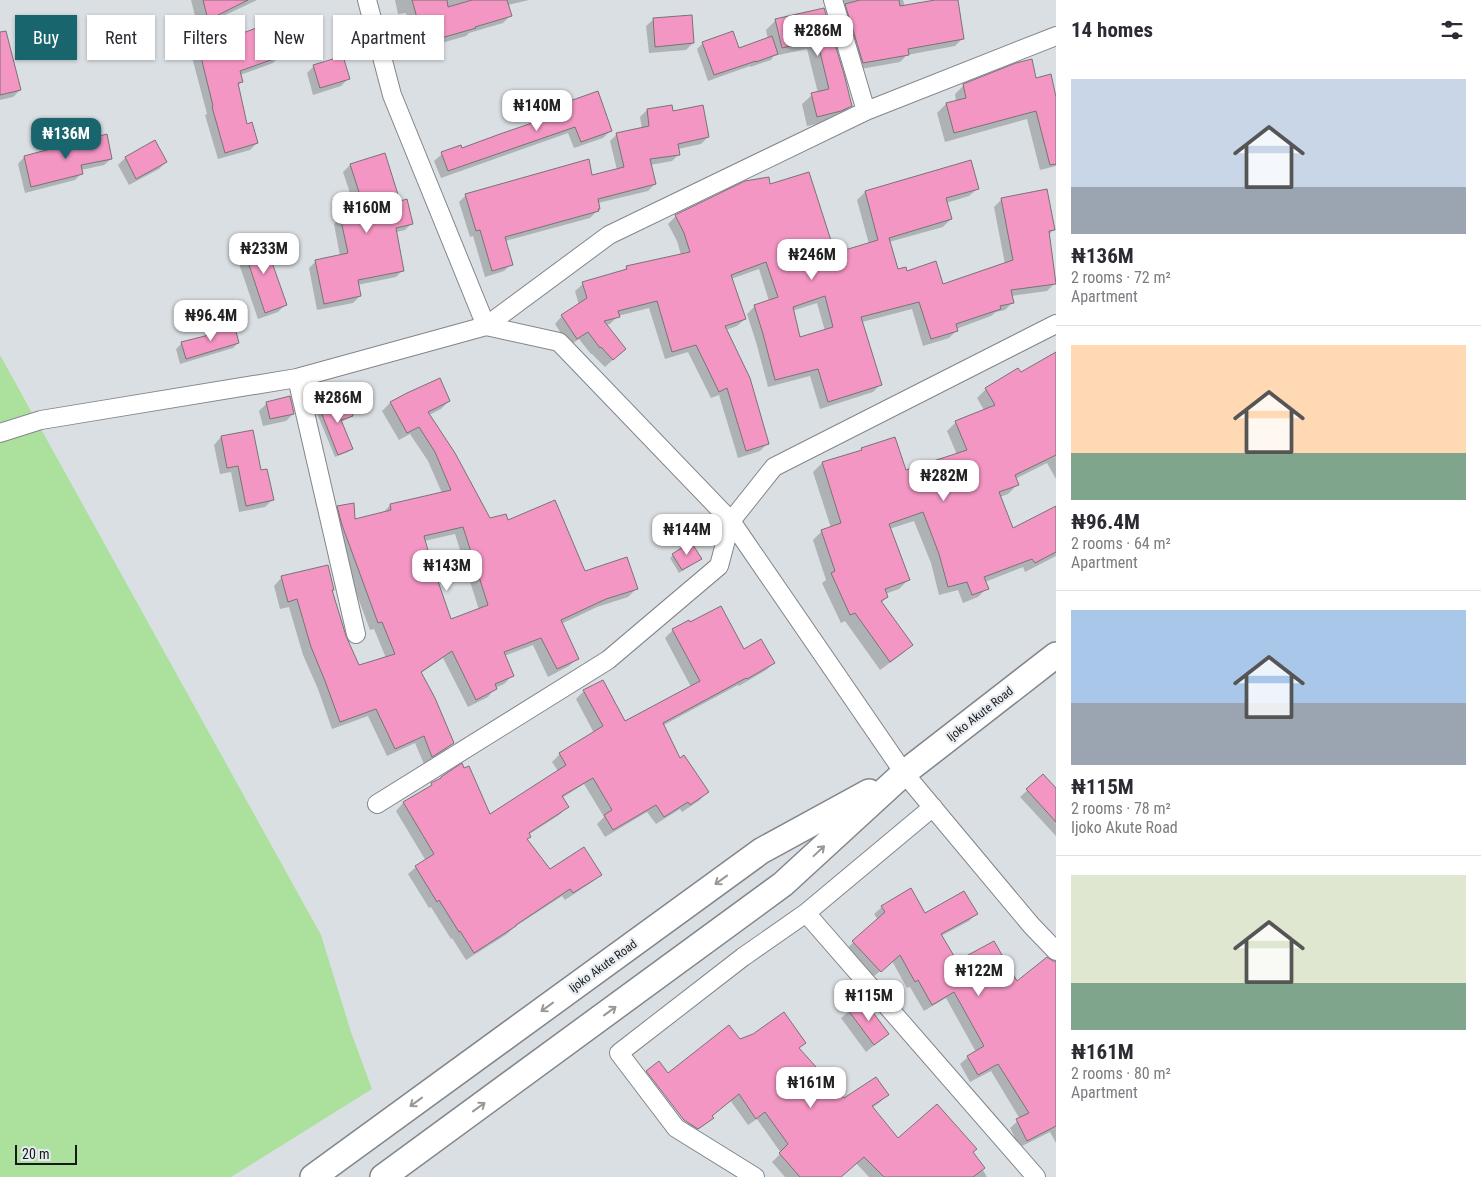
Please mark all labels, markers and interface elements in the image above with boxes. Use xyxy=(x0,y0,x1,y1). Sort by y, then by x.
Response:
chip: Buy xyxy=(15,15,77,60)
chip: Rent xyxy=(87,15,155,60)
chip: Filters xyxy=(165,15,245,60)
chip: New xyxy=(255,15,323,60)
chip: Apartment xyxy=(333,15,444,60)
pin: ₦286M xyxy=(783,15,853,57)
icon: filters xyxy=(1438,16,1466,44)
text: 14 homes xyxy=(1071,18,1153,42)
text: ₦286M xyxy=(794,21,842,40)
pin: ₦140M xyxy=(502,90,572,132)
text: ₦140M xyxy=(513,96,561,115)
icon: home xyxy=(1224,112,1314,202)
pin: ₦136M xyxy=(31,118,101,160)
text: ₦136M xyxy=(42,124,90,143)
pin: ₦160M xyxy=(332,192,402,234)
text: ₦160M xyxy=(343,198,391,217)
pin: ₦233M xyxy=(229,232,299,275)
pin: ₦246M xyxy=(777,238,847,281)
text: ₦233M xyxy=(240,239,288,258)
text: ₦136M xyxy=(1071,244,1134,268)
text: ₦246M xyxy=(788,245,836,264)
text: 2 rooms · 72 m² xyxy=(1071,268,1171,287)
text: Apartment xyxy=(1071,287,1138,306)
pin: ₦96.4M xyxy=(170,300,252,342)
text: ₦96.4M xyxy=(185,306,237,325)
icon: home xyxy=(1224,377,1314,467)
pin: ₦286M xyxy=(303,382,373,424)
text: ₦286M xyxy=(314,388,362,407)
pin: ₦282M xyxy=(909,460,979,502)
text: ₦282M xyxy=(920,466,968,485)
text: ₦96.4M xyxy=(1071,510,1140,534)
pin: ₦144M xyxy=(652,514,722,556)
text: ₦144M xyxy=(663,520,711,539)
text: 2 rooms · 64 m² xyxy=(1071,534,1171,553)
pin: ₦143M xyxy=(412,550,482,592)
text: Apartment xyxy=(1071,553,1138,572)
text: ₦143M xyxy=(423,556,471,575)
icon: home xyxy=(1224,642,1314,732)
street label: Ijoko Akute Road xyxy=(944,684,1016,744)
text: ₦115M xyxy=(1071,775,1134,799)
text: 2 rooms · 78 m² xyxy=(1071,799,1171,818)
text: Ijoko Akute Road xyxy=(1071,818,1178,837)
one-way arrow xyxy=(813,845,826,857)
one-way arrow xyxy=(714,875,728,885)
icon: home xyxy=(1224,907,1314,997)
street label: Ijoko Akute Road xyxy=(566,937,640,995)
pin: ₦122M xyxy=(944,954,1014,997)
text: ₦122M xyxy=(955,961,1003,980)
pin: ₦115M xyxy=(834,980,904,1022)
text: ₦115M xyxy=(845,986,893,1005)
one-way arrow xyxy=(541,1001,554,1012)
one-way arrow xyxy=(603,1006,617,1016)
text: ₦161M xyxy=(1071,1040,1134,1064)
text: 2 rooms · 80 m² xyxy=(1071,1064,1171,1083)
pin: ₦161M xyxy=(776,1066,846,1109)
text: ₦161M xyxy=(787,1073,835,1092)
text: Apartment xyxy=(1071,1083,1138,1102)
one-way arrow xyxy=(409,1097,423,1107)
one-way arrow xyxy=(472,1102,486,1112)
scale bar xyxy=(15,1142,78,1165)
text: 20 m xyxy=(22,1146,50,1162)

